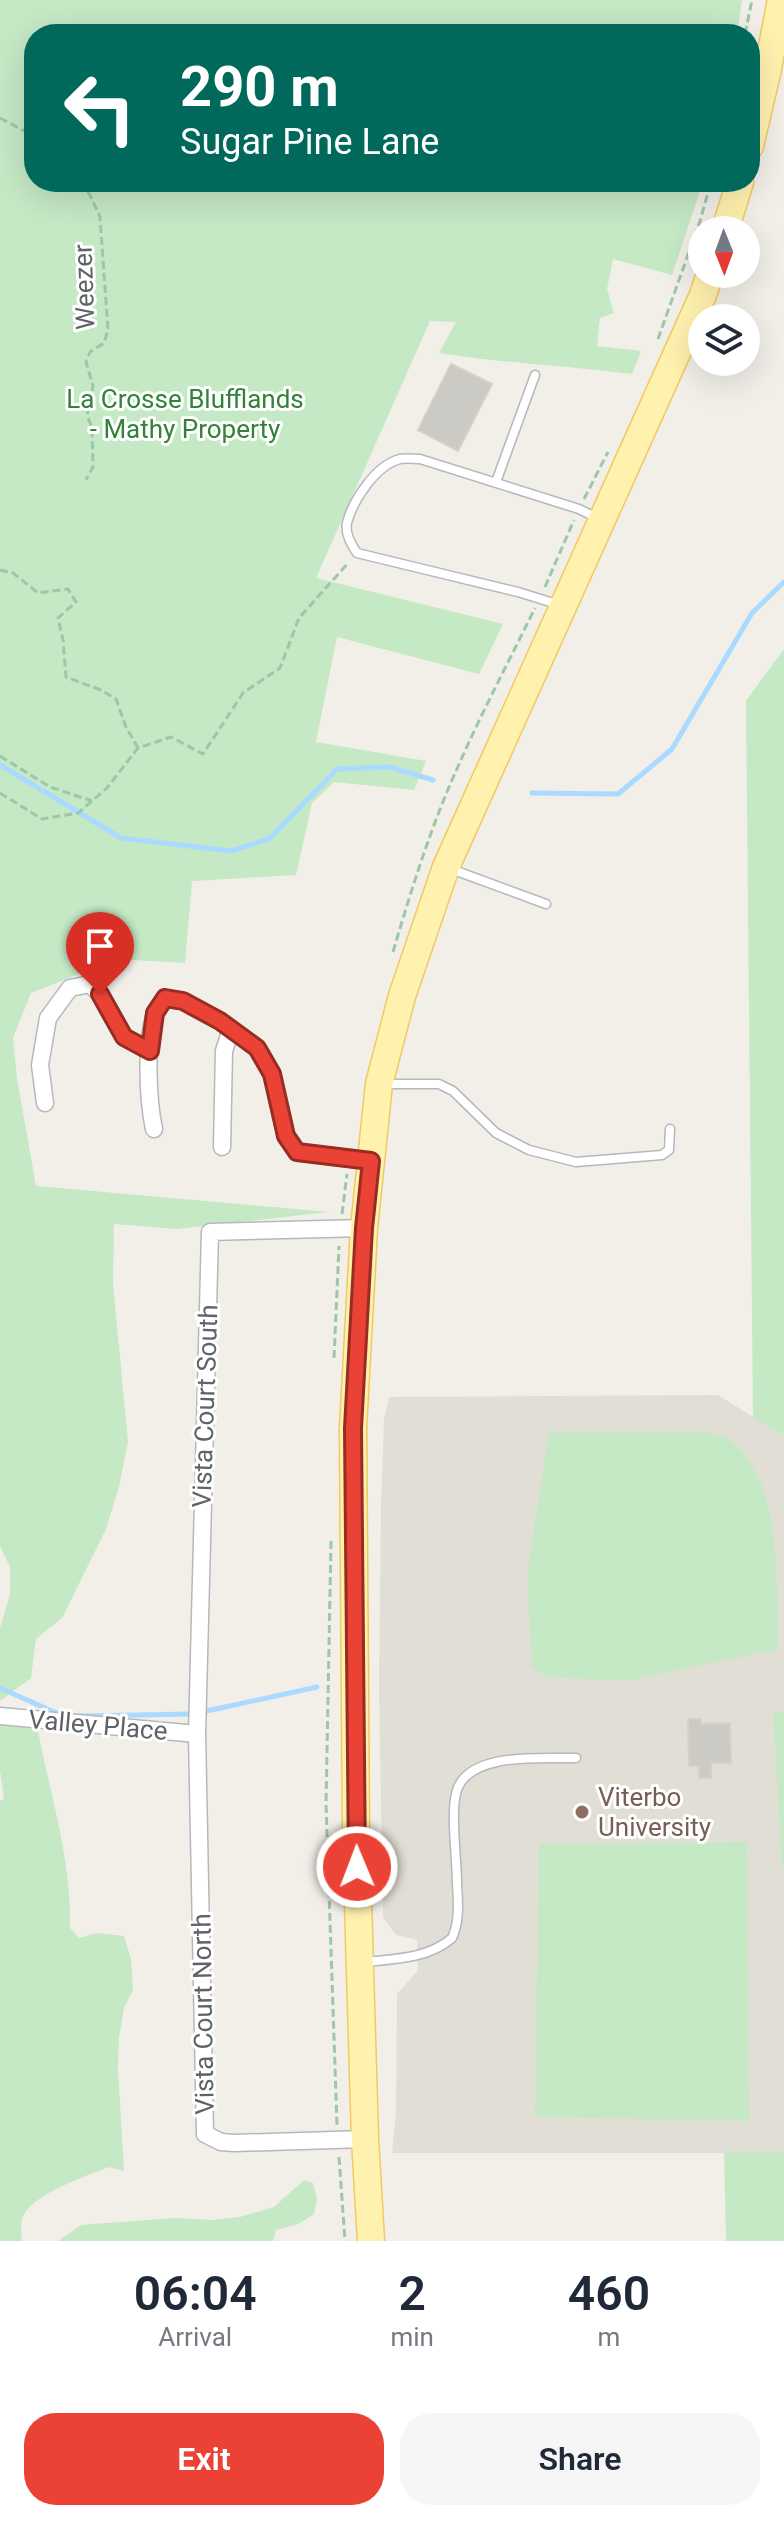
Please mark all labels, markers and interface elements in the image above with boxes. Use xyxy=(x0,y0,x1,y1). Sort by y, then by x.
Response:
text: 290 m xyxy=(180,54,339,120)
icon: left xyxy=(48,56,152,160)
text: Sugar Pine Lane xyxy=(180,121,439,163)
north arrow xyxy=(688,216,760,288)
map controls xyxy=(688,216,760,376)
street label: Weezer xyxy=(68,244,100,330)
button: layers xyxy=(688,304,760,376)
park label: La Crosse Blufflands - Mathy Property xyxy=(66,384,304,444)
pin xyxy=(66,912,134,994)
icon: arrive xyxy=(78,924,122,968)
street label: Vista Court South xyxy=(186,1304,224,1508)
street label: Valley Place xyxy=(27,1704,169,1746)
place label: Viterbo University xyxy=(598,1782,711,1842)
marker: Viterbo University xyxy=(573,1803,591,1821)
position arrow xyxy=(315,1825,399,1909)
street label: Vista Court North xyxy=(186,1913,220,2115)
text: 06:04 xyxy=(134,2265,257,2322)
text: 2 xyxy=(399,2265,426,2322)
text: 460 xyxy=(568,2265,650,2322)
text: Arrival xyxy=(158,2322,232,2352)
text: min xyxy=(390,2322,434,2352)
text: m xyxy=(598,2322,620,2352)
button: Exit xyxy=(24,2413,384,2505)
button: Share xyxy=(400,2413,760,2505)

